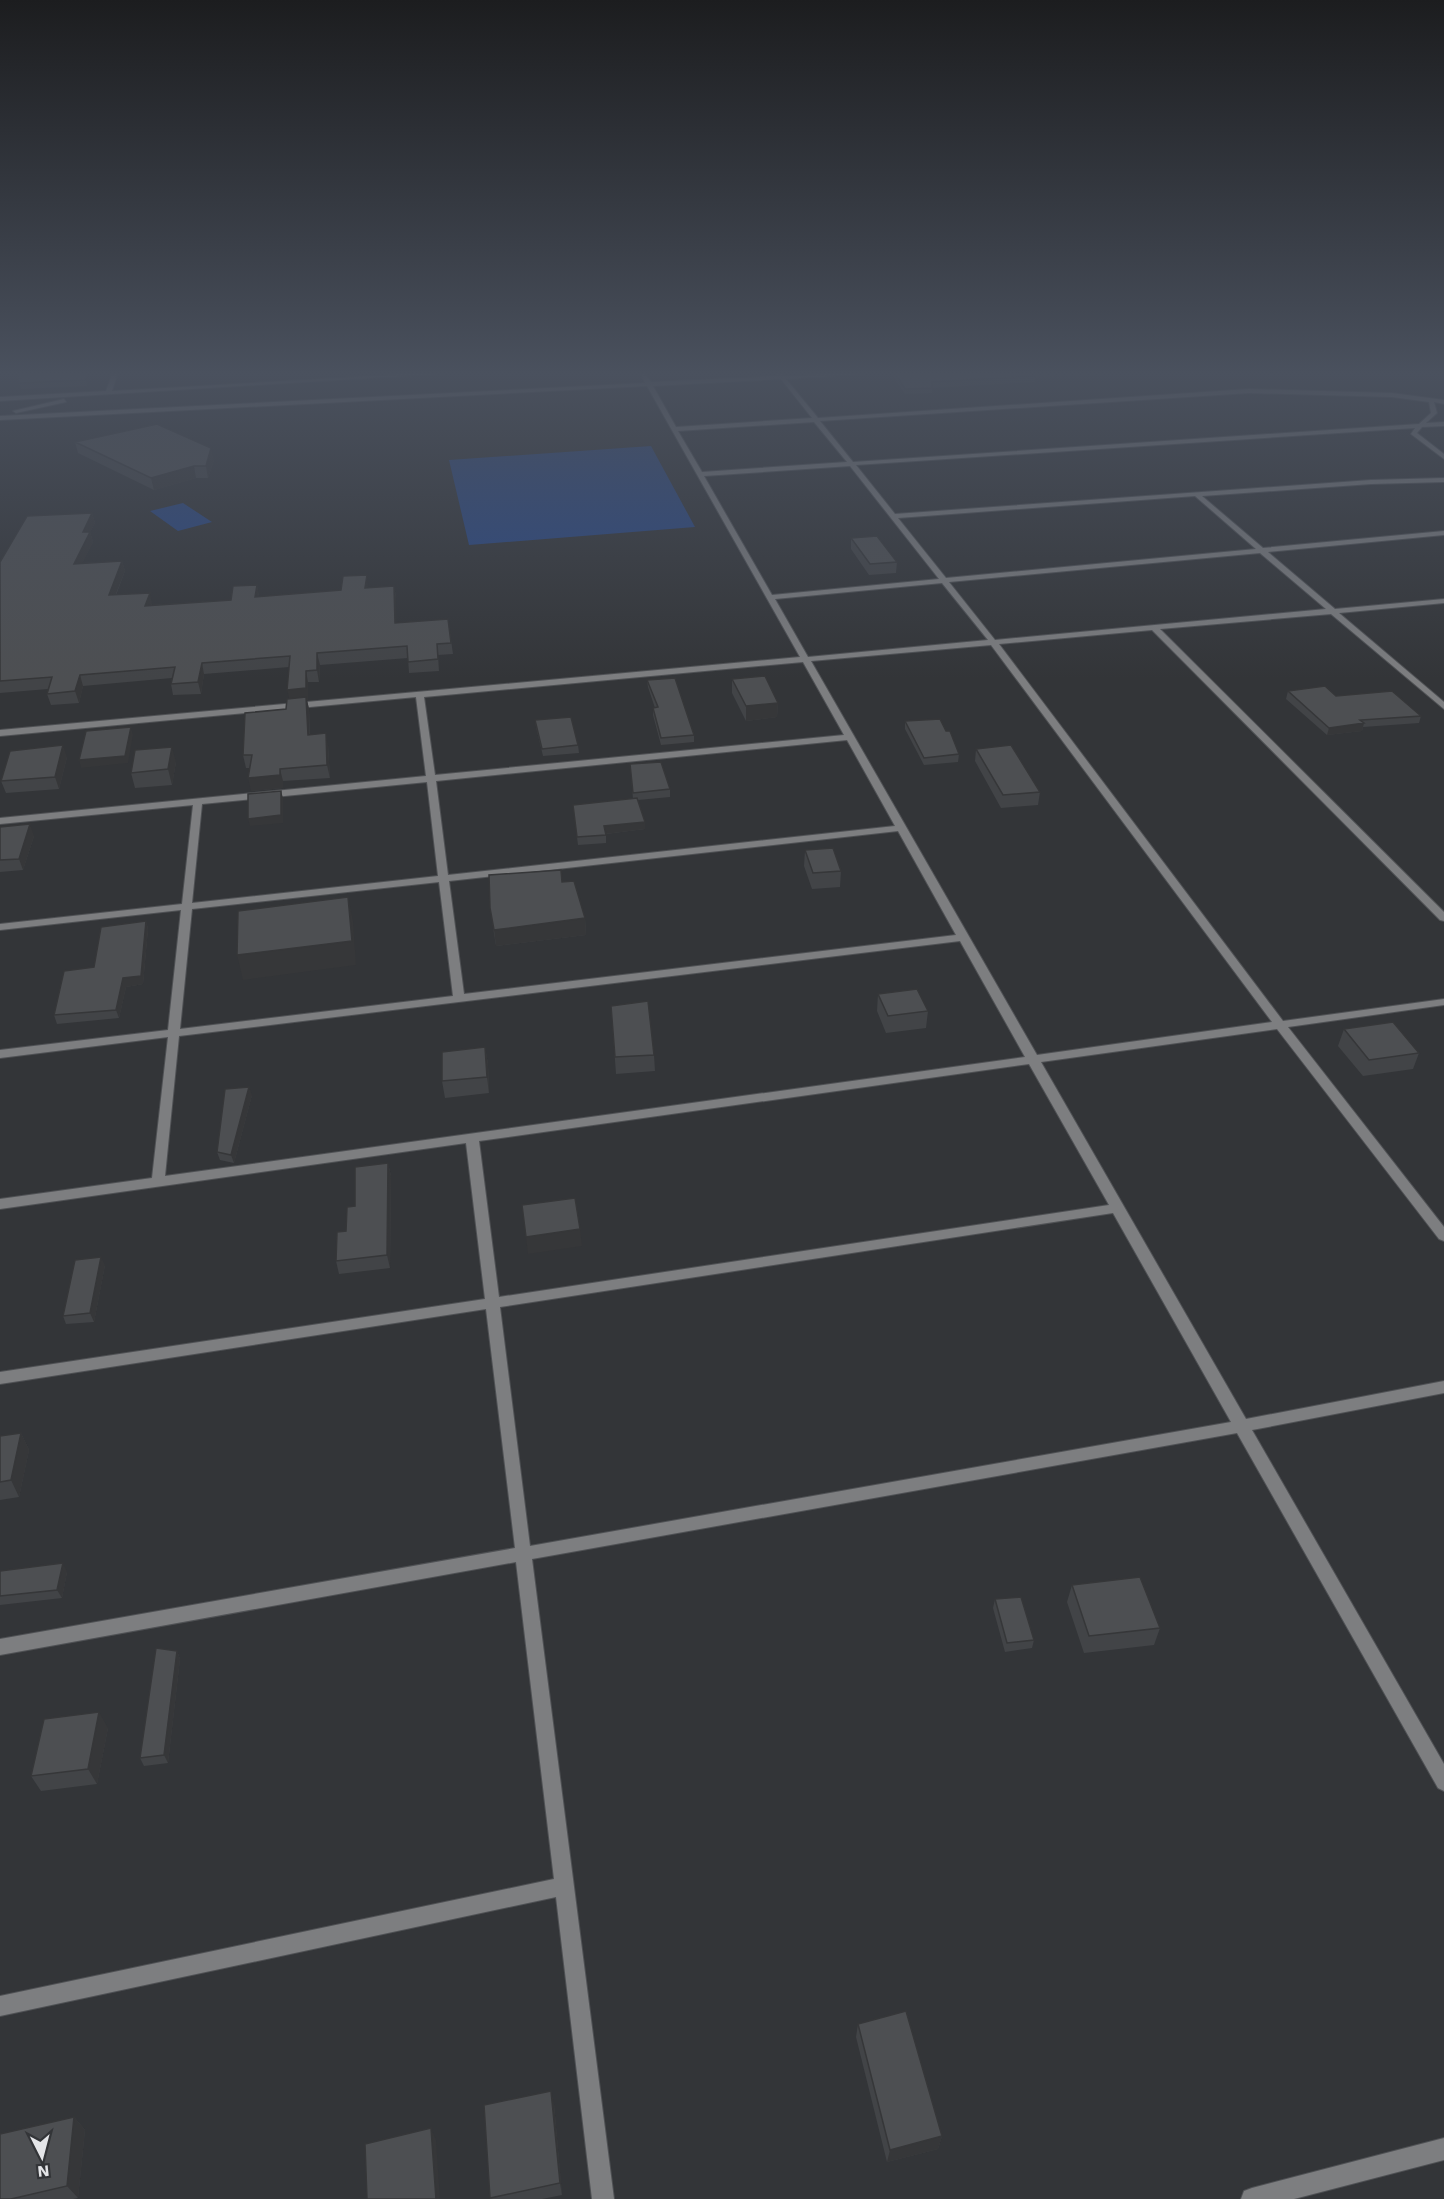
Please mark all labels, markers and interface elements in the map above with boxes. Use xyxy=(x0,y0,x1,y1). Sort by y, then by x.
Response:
north arrow xyxy=(12,2127,72,2187)
text: N xyxy=(37,2161,50,2181)

